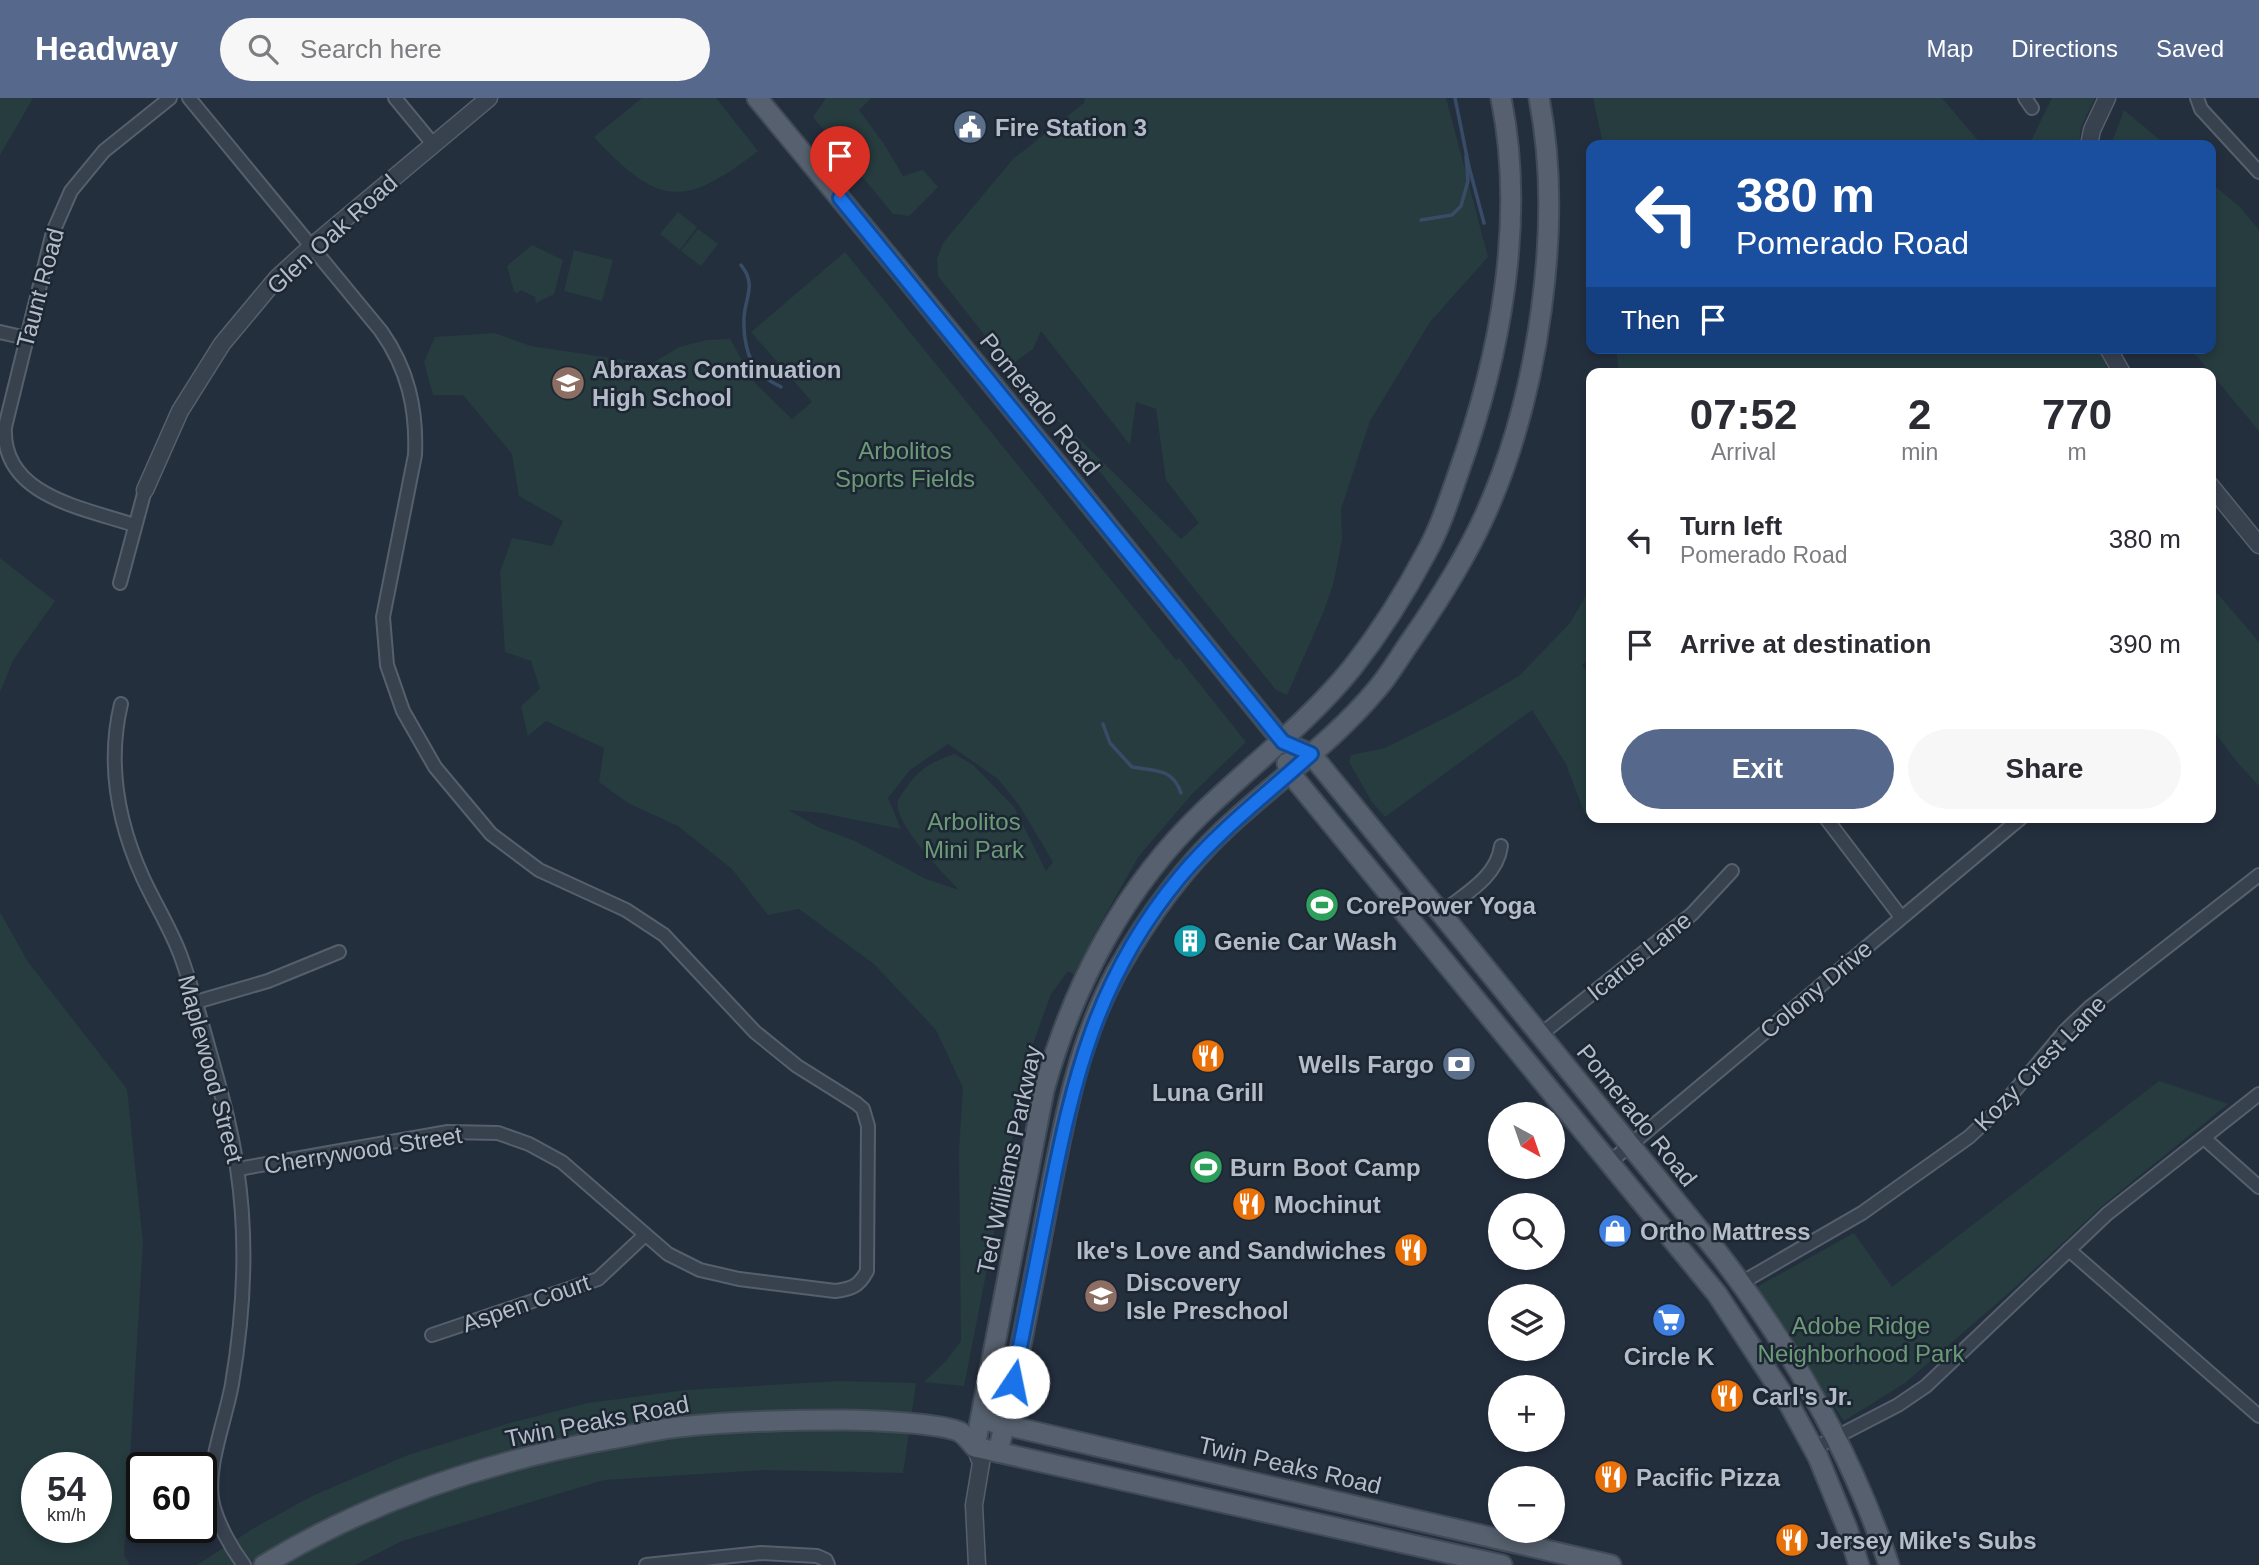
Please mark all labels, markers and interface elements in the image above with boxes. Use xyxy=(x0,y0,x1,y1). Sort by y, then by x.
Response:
search box xyxy=(220,18,710,81)
text: Headway xyxy=(35,30,178,67)
icon: search xyxy=(244,30,282,68)
text: Search here xyxy=(300,34,442,64)
text: Map xyxy=(1927,35,1973,62)
text: Directions xyxy=(2011,35,2118,62)
text: Saved xyxy=(2156,35,2224,62)
public building icon: Fire Station 3 xyxy=(951,108,989,146)
place label: Fire Station 3 xyxy=(995,114,1147,141)
pin xyxy=(810,126,870,198)
icon: arrive xyxy=(821,137,859,175)
icon: left xyxy=(1621,168,1712,259)
text: 380 m xyxy=(1736,168,1875,222)
street label: Glen Oak Road xyxy=(262,169,402,299)
street label: Taunt Road xyxy=(11,225,69,351)
text: Pomerado Road xyxy=(1736,225,1969,261)
icon: arrive xyxy=(1694,301,1732,339)
text: Then xyxy=(1621,305,1680,335)
street label: Pomerado Road xyxy=(975,328,1105,480)
place label: Abraxas Continuation High School xyxy=(592,356,841,411)
school or university icon: Abraxas Continuation High School xyxy=(549,364,587,402)
text: 07:52 xyxy=(1690,391,1797,438)
text: 2 xyxy=(1908,391,1931,438)
text: 770 xyxy=(2042,391,2112,438)
park label: Arbolitos Sports Fields xyxy=(835,437,975,492)
text: Arrival xyxy=(1711,439,1776,465)
text: min xyxy=(1901,439,1938,465)
text: m xyxy=(2068,439,2087,465)
text: Turn left xyxy=(1680,511,1782,541)
icon: left xyxy=(1621,521,1659,559)
text: 380 m xyxy=(2109,524,2181,554)
text: Pomerado Road xyxy=(1680,542,1848,568)
icon: arrive xyxy=(1621,626,1659,664)
text: Arrive at destination xyxy=(1680,629,1931,659)
text: 390 m xyxy=(2109,629,2181,659)
button: Exit xyxy=(1621,729,1894,809)
button: Share xyxy=(1908,729,2181,809)
park label: Arbolitos Mini Park xyxy=(924,808,1025,863)
sports icon: CorePower Yoga xyxy=(1303,886,1341,924)
place label: CorePower Yoga xyxy=(1346,892,1536,919)
street label: Icarus Lane xyxy=(1582,906,1696,1006)
building icon: Genie Car Wash xyxy=(1171,922,1209,960)
place label: Genie Car Wash xyxy=(1214,928,1397,955)
street label: Colony Drive xyxy=(1755,935,1877,1043)
street label: Maplewood Street xyxy=(173,972,249,1166)
street label: Kozy Crest Lane xyxy=(1969,990,2111,1136)
restaurant icon: Luna Grill xyxy=(1189,1037,1227,1075)
street label: Pomerado Road xyxy=(1572,1039,1702,1191)
street label: Ted Williams Parkway xyxy=(972,1043,1046,1277)
bank icon: Wells Fargo xyxy=(1440,1045,1478,1083)
place label: Wells Fargo xyxy=(1298,1051,1434,1078)
place label: Luna Grill xyxy=(1152,1079,1264,1106)
north arrow xyxy=(1488,1102,1564,1180)
map controls xyxy=(1488,1102,1565,1543)
street label: Cherrywood Street xyxy=(262,1121,464,1179)
sports icon: Burn Boot Camp xyxy=(1187,1148,1225,1186)
place label: Burn Boot Camp xyxy=(1230,1154,1421,1181)
restaurant icon: Mochinut xyxy=(1230,1185,1268,1223)
place label: Mochinut xyxy=(1274,1191,1381,1218)
button: search xyxy=(1488,1193,1565,1270)
shop icon: Ortho Mattress xyxy=(1596,1212,1634,1250)
place label: Ortho Mattress xyxy=(1640,1218,1811,1245)
restaurant icon: Ike's Love and Sandwiches xyxy=(1392,1231,1430,1269)
place label: Ike's Love and Sandwiches xyxy=(1076,1237,1386,1264)
street label: Aspen Court xyxy=(459,1268,594,1337)
place label: Discovery Isle Preschool xyxy=(1126,1269,1289,1324)
school or university icon: Discovery Isle Preschool xyxy=(1082,1277,1120,1315)
button: layers xyxy=(1488,1284,1565,1361)
supermarket icon: Circle K xyxy=(1650,1301,1688,1339)
park label: Adobe Ridge Neighborhood Park xyxy=(1758,1312,1965,1367)
place label: Circle K xyxy=(1624,1343,1715,1370)
position arrow xyxy=(976,1345,1050,1419)
button: + xyxy=(1488,1375,1565,1452)
restaurant icon: Carl's Jr. xyxy=(1708,1377,1746,1415)
place label: Carl's Jr. xyxy=(1752,1383,1852,1410)
street label: Twin Peaks Road xyxy=(503,1390,691,1452)
street label: Twin Peaks Road xyxy=(1196,1431,1384,1499)
speed limit sign: 60 xyxy=(126,1452,217,1543)
restaurant icon: Pacific Pizza xyxy=(1592,1458,1630,1496)
place label: Pacific Pizza xyxy=(1636,1464,1781,1491)
button: − xyxy=(1488,1466,1565,1543)
text: 54 xyxy=(47,1469,86,1508)
text: km/h xyxy=(47,1505,86,1525)
restaurant icon: Jersey Mike's Subs xyxy=(1773,1521,1811,1559)
place label: Jersey Mike's Subs xyxy=(1816,1527,2037,1554)

